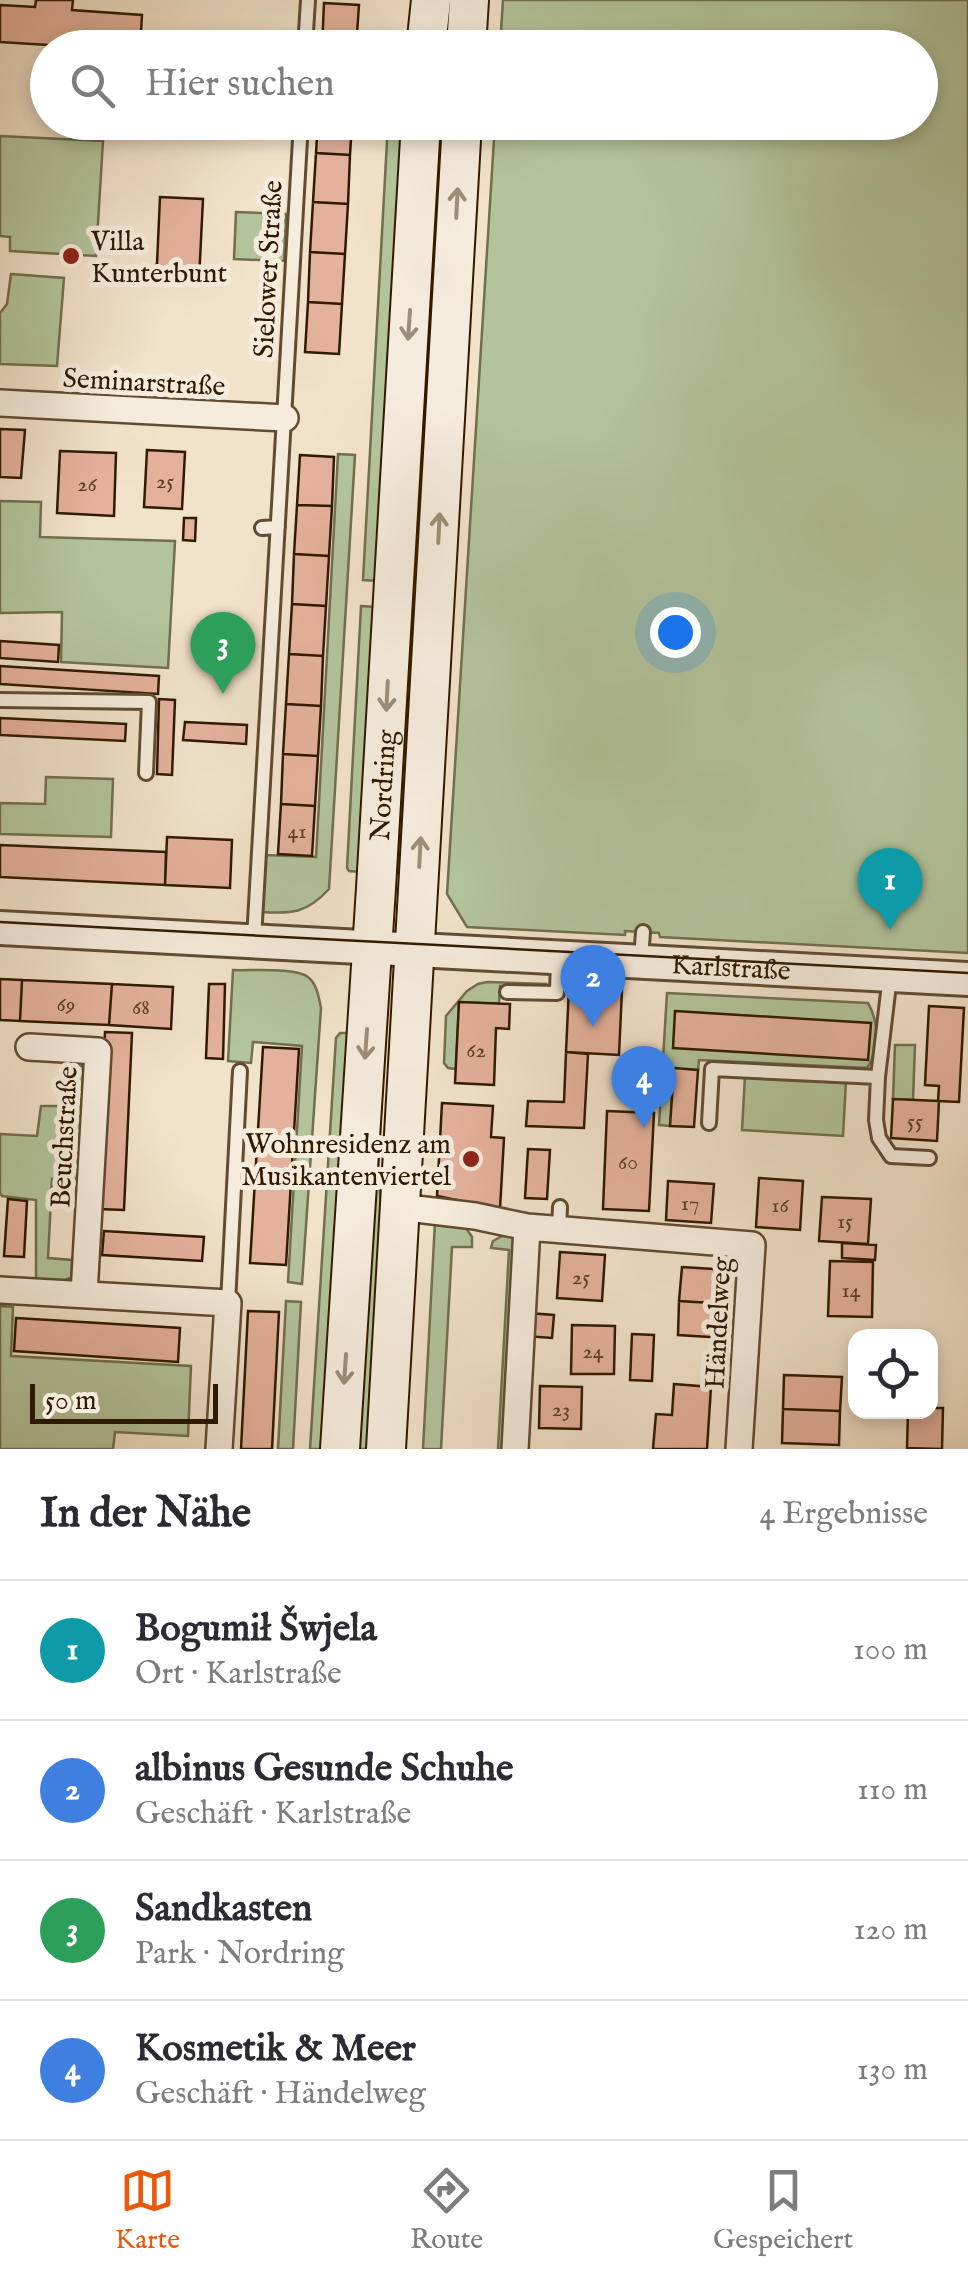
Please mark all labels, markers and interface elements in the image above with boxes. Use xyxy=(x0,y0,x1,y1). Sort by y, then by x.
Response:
search box xyxy=(30,30,938,140)
icon: search xyxy=(65,58,120,113)
text: Hier suchen xyxy=(145,61,335,109)
street label: Sielower Straße xyxy=(247,179,292,359)
one-way arrow xyxy=(448,188,467,220)
place label: Villa Kunterbunt xyxy=(90,225,227,292)
marker: Villa Kunterbunt xyxy=(60,245,82,267)
one-way arrow xyxy=(399,308,418,340)
street label: Seminarstraße xyxy=(62,362,226,405)
house number: 25 xyxy=(156,468,174,496)
house number: 26 xyxy=(77,471,98,499)
one-way arrow xyxy=(430,512,449,544)
your location xyxy=(650,607,701,658)
pin: 3 xyxy=(190,612,256,694)
one-way arrow xyxy=(377,679,396,712)
street label: Nordring xyxy=(364,728,405,842)
house number: 41 xyxy=(288,818,306,846)
one-way arrow xyxy=(411,837,430,869)
pin: 1 xyxy=(858,848,922,930)
pin: 2 xyxy=(560,944,626,1027)
street label: Karlstraße xyxy=(670,948,792,990)
house number: 69 xyxy=(57,991,75,1019)
house number: 68 xyxy=(132,994,150,1022)
one-way arrow xyxy=(356,1028,375,1060)
house number: 62 xyxy=(466,1037,486,1065)
pin: 4 xyxy=(612,1046,676,1128)
street label: Beuchstraße xyxy=(44,1065,87,1209)
house number: 55 xyxy=(907,1108,923,1136)
place label: Wohnresidenz am Musikantenviertel xyxy=(241,1128,451,1195)
marker: Wohnresidenz am Musikantenviertel xyxy=(460,1148,482,1170)
house number: 60 xyxy=(618,1149,638,1177)
house number: 17 xyxy=(681,1190,699,1218)
house number: 16 xyxy=(771,1192,789,1220)
house number: 15 xyxy=(837,1208,853,1236)
street label: Händelweg xyxy=(699,1255,740,1390)
house number: 25 xyxy=(572,1264,590,1292)
house number: 14 xyxy=(842,1277,861,1305)
map controls xyxy=(848,1329,938,1419)
button: locate xyxy=(848,1329,938,1419)
house number: 24 xyxy=(582,1338,604,1366)
one-way arrow xyxy=(335,1352,354,1384)
scale bar xyxy=(30,1379,218,1424)
text: 50 m xyxy=(45,1384,97,1419)
house number: 23 xyxy=(552,1396,570,1424)
text: In der Nähe xyxy=(40,1488,251,1541)
text: 4 Ergebnisse xyxy=(760,1494,928,1535)
text: Bogumił Šwjela xyxy=(135,1606,377,1654)
text: 1 xyxy=(67,1630,78,1671)
text: 100 m xyxy=(853,1630,928,1671)
text: Ort · Karlstraße xyxy=(135,1654,342,1695)
text: albinus Gesunde Schuhe xyxy=(135,1746,513,1794)
text: 2 xyxy=(65,1770,80,1811)
text: 110 m xyxy=(857,1770,928,1811)
text: Geschäft · Karlstraße xyxy=(135,1794,411,1835)
text: Sandkasten xyxy=(135,1886,312,1934)
text: 3 xyxy=(67,1910,78,1951)
text: 120 m xyxy=(854,1910,928,1951)
text: Park · Nordring xyxy=(135,1934,344,1975)
text: Kosmetik & Meer xyxy=(135,2026,416,2074)
text: 4 xyxy=(65,2050,80,2091)
text: 130 m xyxy=(857,2050,928,2091)
text: Geschäft · Händelweg xyxy=(135,2074,426,2115)
tab: Karte xyxy=(115,2163,180,2258)
tab: Route xyxy=(410,2163,483,2258)
tab: Gespeichert xyxy=(713,2163,853,2258)

